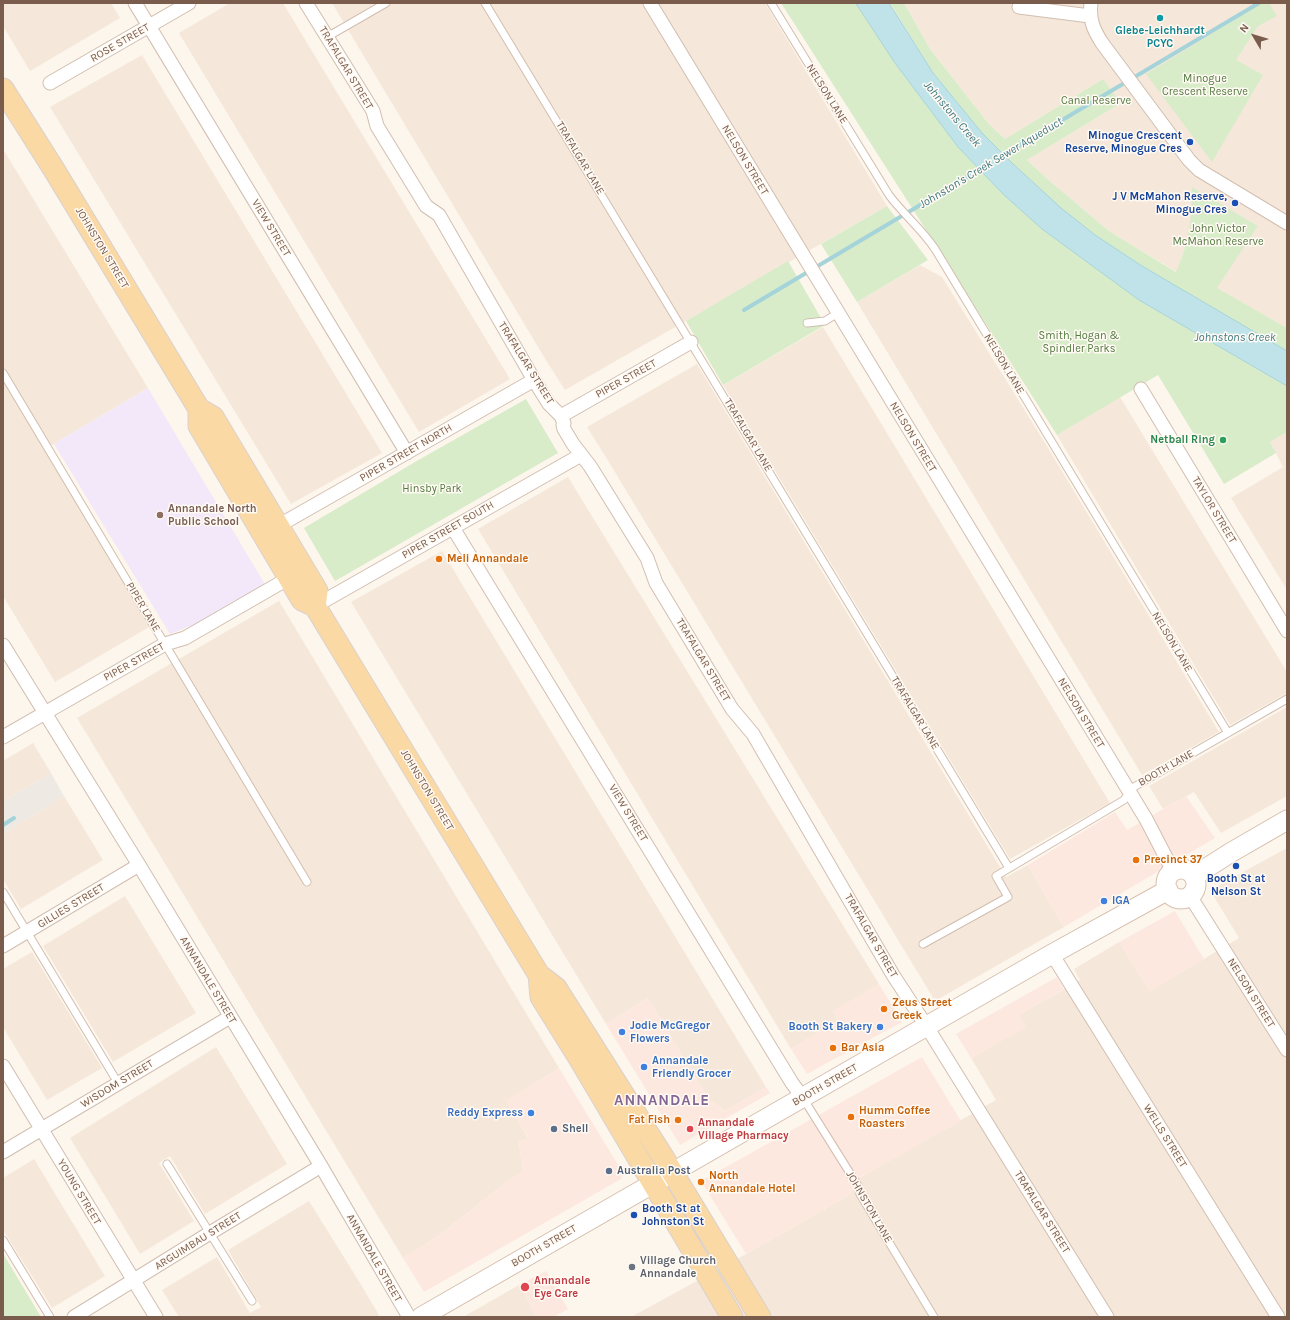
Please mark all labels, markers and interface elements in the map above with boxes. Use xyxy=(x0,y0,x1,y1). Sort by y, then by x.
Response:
marker: Glebe-Leichhardt PCYC xyxy=(1155,13,1165,23)
north arrow xyxy=(1234,16,1274,56)
street label: ROSE STREET xyxy=(88,21,152,65)
text: N xyxy=(1237,21,1252,35)
street label: TRAFALGAR STREET xyxy=(316,24,376,112)
place label: Glebe-Leichhardt PCYC xyxy=(1115,24,1205,50)
street label: NELSON LANE xyxy=(803,62,851,126)
park label: Minogue Crescent Reserve xyxy=(1162,72,1248,98)
water label: Johnstons Creek xyxy=(920,78,984,150)
park label: Canal Reserve xyxy=(1061,94,1131,108)
water label: Johnston's Creek Sewer Aqueduct xyxy=(917,114,1065,212)
street label: TRAFALGAR LANE xyxy=(553,119,607,197)
street label: NELSON STREET xyxy=(719,123,771,197)
place label: Minogue Crescent Reserve, Minogue Cres xyxy=(1065,129,1182,155)
marker: Minogue Crescent Reserve, Minogue Cres xyxy=(1185,137,1195,147)
place label: J V McMahon Reserve, Minogue Cres xyxy=(1113,190,1227,216)
street label: VIEW STREET xyxy=(249,197,293,259)
marker: J V McMahon Reserve, Minogue Cres xyxy=(1230,198,1240,208)
street label: JOHNSTON STREET xyxy=(73,205,131,291)
park label: John Victor McMahon Reserve xyxy=(1172,222,1264,248)
street label: TRAFALGAR STREET xyxy=(495,319,557,407)
park label: Smith, Hogan & Spindler Parks xyxy=(1039,329,1119,355)
street label: NELSON LANE xyxy=(981,331,1027,397)
water label: Johnstons Creek xyxy=(1194,331,1276,345)
street label: PIPER STREET xyxy=(593,357,659,401)
street label: TRAFALGAR LANE xyxy=(721,396,775,474)
street label: NELSON STREET xyxy=(887,400,939,474)
street label: PIPER STREET NORTH xyxy=(358,421,454,485)
place label: Netball Ring xyxy=(1150,433,1215,447)
marker: Netball Ring xyxy=(1218,435,1228,445)
street label: TAYLOR STREET xyxy=(1189,474,1239,546)
park label: Hinsby Park xyxy=(402,482,462,496)
street label: PIPER STREET SOUTH xyxy=(400,498,496,562)
place label: Annandale North Public School xyxy=(168,502,257,528)
marker: Annandale North Public School xyxy=(155,510,165,520)
place label: Meli Annandale xyxy=(447,552,528,566)
marker: Meli Annandale xyxy=(434,554,444,564)
street label: PIPER LANE xyxy=(123,580,163,634)
street label: NELSON LANE xyxy=(1149,609,1195,675)
street label: TRAFALGAR STREET xyxy=(673,616,733,704)
street label: PIPER STREET xyxy=(101,640,167,684)
street label: TRAFALGAR LANE xyxy=(888,674,942,752)
street label: NELSON STREET xyxy=(1055,676,1107,750)
street label: JOHNSTON STREET xyxy=(398,747,456,833)
street label: BOOTH LANE xyxy=(1136,747,1196,789)
street label: VIEW STREET xyxy=(606,782,650,844)
place label: Precinct 37 xyxy=(1144,853,1202,867)
marker: Precinct 37 xyxy=(1131,855,1141,865)
marker: Booth St at Nelson St xyxy=(1231,861,1241,871)
place label: Booth St at Nelson St xyxy=(1207,872,1265,898)
street label: GILLIES STREET xyxy=(35,881,107,931)
street label: TRAFALGAR STREET xyxy=(842,892,900,980)
place label: IGA xyxy=(1112,894,1130,908)
marker: IGA xyxy=(1099,896,1109,906)
street label: ANNANDALE STREET xyxy=(177,934,239,1026)
street label: NELSON STREET xyxy=(1224,956,1278,1030)
place label: Zeus Street Greek xyxy=(892,996,952,1022)
marker: Zeus Street Greek xyxy=(879,1004,889,1014)
place label: Jodie McGregor Flowers xyxy=(630,1019,710,1045)
place label: Booth St Bakery xyxy=(789,1020,872,1034)
marker: Booth St Bakery xyxy=(875,1022,885,1032)
marker: Jodie McGregor Flowers xyxy=(617,1027,627,1037)
place label: Bar Asia xyxy=(841,1041,884,1055)
marker: Bar Asia xyxy=(828,1043,838,1053)
place label: Annandale Friendly Grocer xyxy=(652,1054,731,1080)
street label: WISDOM STREET xyxy=(78,1057,156,1111)
street label: BOOTH STREET xyxy=(790,1061,860,1109)
marker: Annandale Friendly Grocer xyxy=(639,1062,649,1072)
district label: ANNANDALE xyxy=(614,1092,710,1110)
street label: WELLS STREET xyxy=(1140,1102,1190,1170)
place label: Humm Coffee Roasters xyxy=(859,1104,930,1130)
place label: Reddy Express xyxy=(447,1106,523,1120)
marker: Reddy Express xyxy=(526,1108,536,1118)
marker: Humm Coffee Roasters xyxy=(846,1112,856,1122)
place label: Fat Fish xyxy=(628,1113,670,1127)
marker: Fat Fish xyxy=(673,1115,683,1125)
place label: Annandale Village Pharmacy xyxy=(698,1116,789,1142)
place label: Shell xyxy=(562,1122,588,1136)
marker: Shell xyxy=(549,1124,559,1134)
marker: Annandale Village Pharmacy xyxy=(685,1124,695,1134)
street label: YOUNG STREET xyxy=(54,1157,104,1227)
place label: Australia Post xyxy=(617,1164,691,1178)
marker: Australia Post xyxy=(604,1166,614,1176)
street label: TRAFALGAR STREET xyxy=(1011,1168,1073,1256)
place label: North Annandale Hotel xyxy=(709,1169,796,1195)
street label: JOHNSTON LANE xyxy=(843,1169,895,1245)
marker: North Annandale Hotel xyxy=(696,1177,706,1187)
place label: Booth St at Johnston St xyxy=(642,1202,704,1228)
street label: ARGUIMBAU STREET xyxy=(152,1209,244,1273)
marker: Booth St at Johnston St xyxy=(629,1210,639,1220)
street label: ANNANDALE STREET xyxy=(343,1212,405,1304)
street label: BOOTH STREET xyxy=(509,1222,579,1270)
place label: Village Church Annandale xyxy=(640,1254,716,1280)
marker: Village Church Annandale xyxy=(627,1262,637,1272)
place label: Annandale Eye Care xyxy=(534,1274,590,1300)
marker: Annandale Eye Care xyxy=(519,1281,531,1293)

